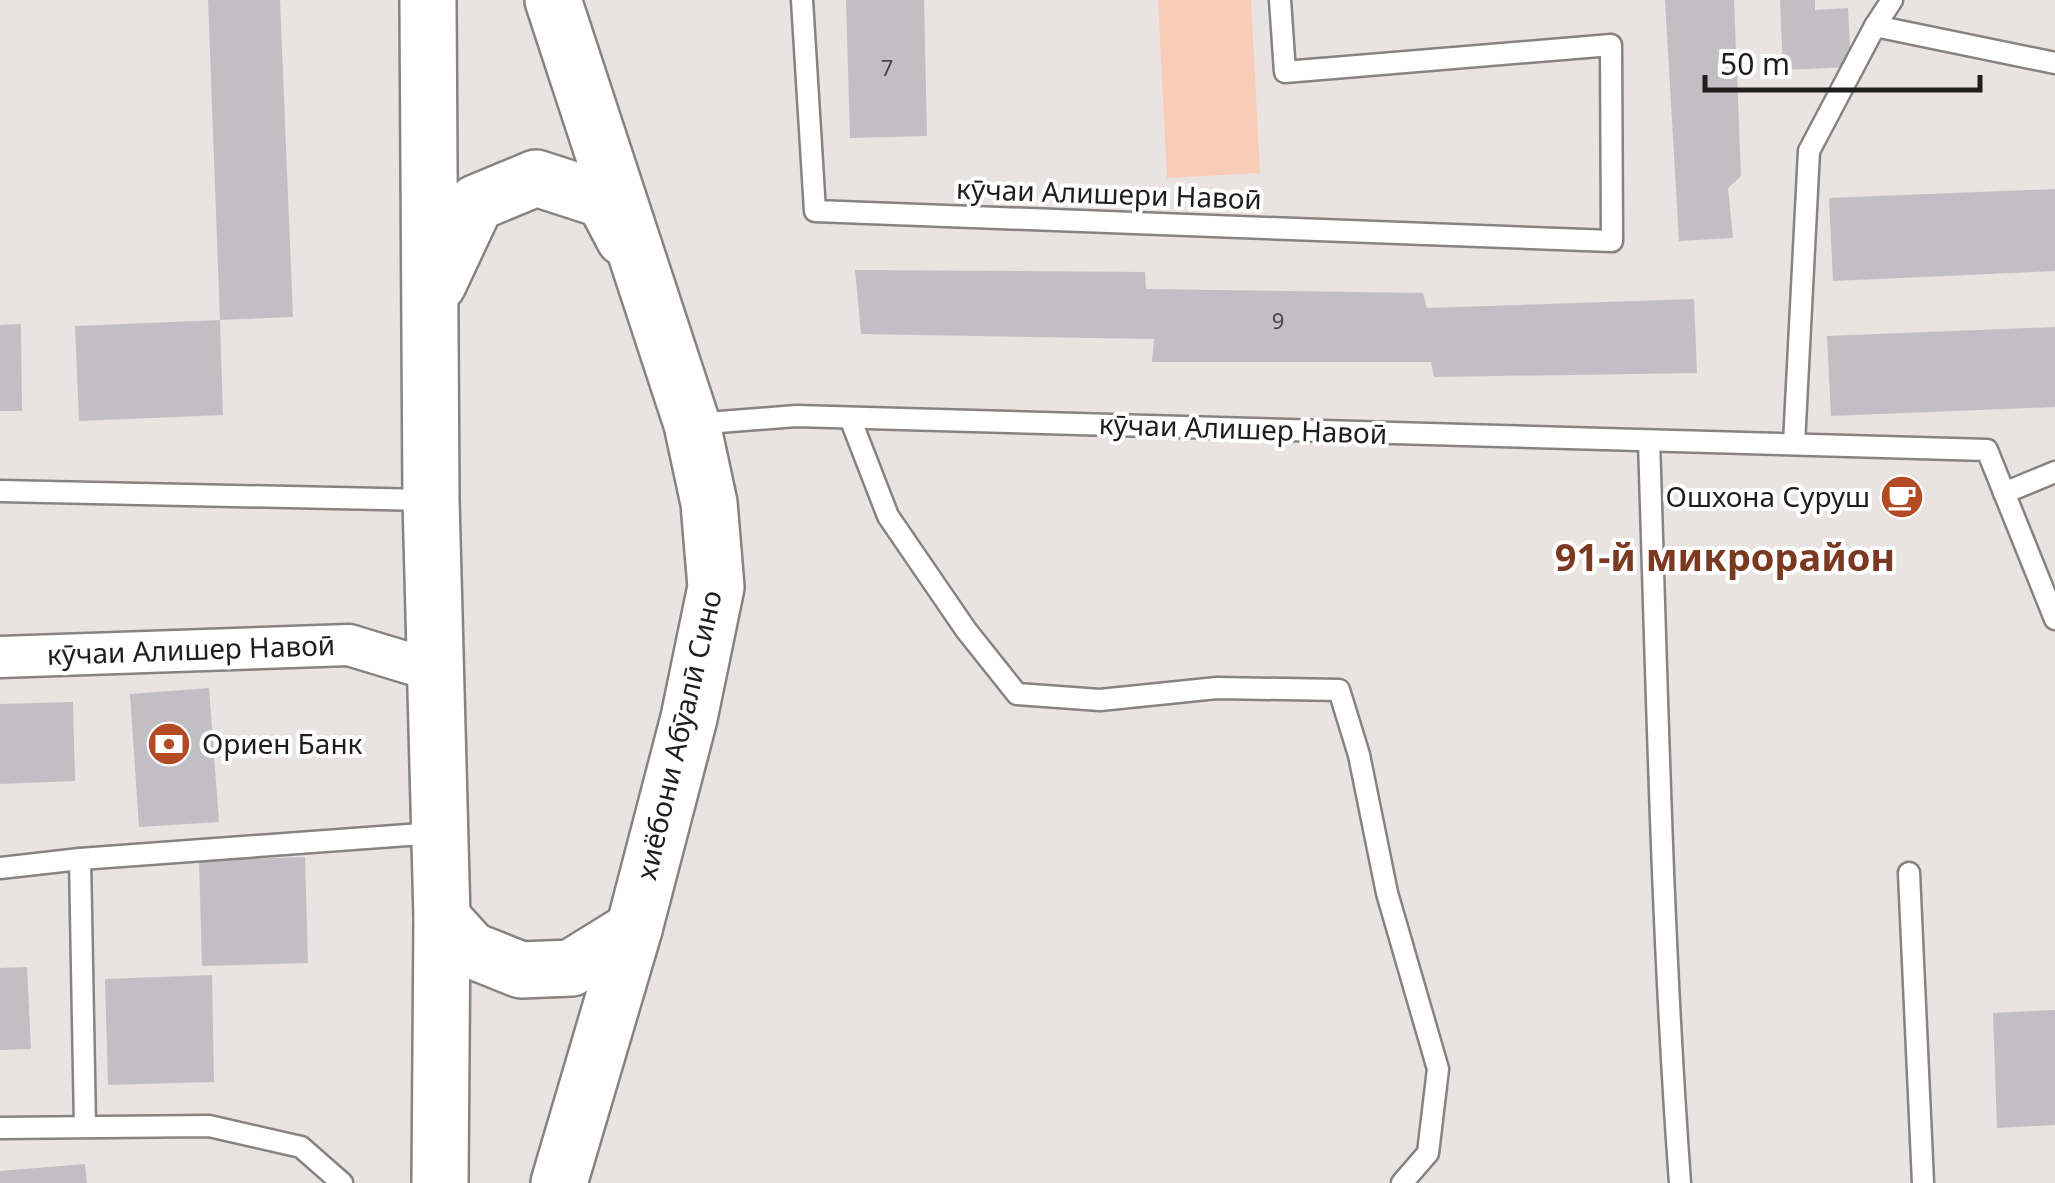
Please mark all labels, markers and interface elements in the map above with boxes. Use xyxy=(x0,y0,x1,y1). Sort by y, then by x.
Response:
scale bar xyxy=(1705,30,1980,92)
text: 50 m xyxy=(1720,43,1790,84)
house number: 7 xyxy=(881,52,893,82)
street label: кӯчаи Алишери Навоӣ xyxy=(956,169,1263,217)
house number: 9 xyxy=(1272,305,1284,335)
street label: кӯчаи Алишер Навоӣ xyxy=(1098,404,1388,452)
cafe icon: Ошхона Суруш xyxy=(1879,474,1925,520)
place label: Ошхона Суруш xyxy=(1666,477,1870,515)
district label: 91-й микрорайон xyxy=(1555,530,1895,582)
street label: хиёбони Абӯалӣ Сино xyxy=(626,586,730,883)
street label: кӯчаи Алишер Навоӣ xyxy=(46,625,336,673)
bank icon: Ориен Банк xyxy=(146,721,192,767)
place label: Ориен Банк xyxy=(202,724,363,762)

